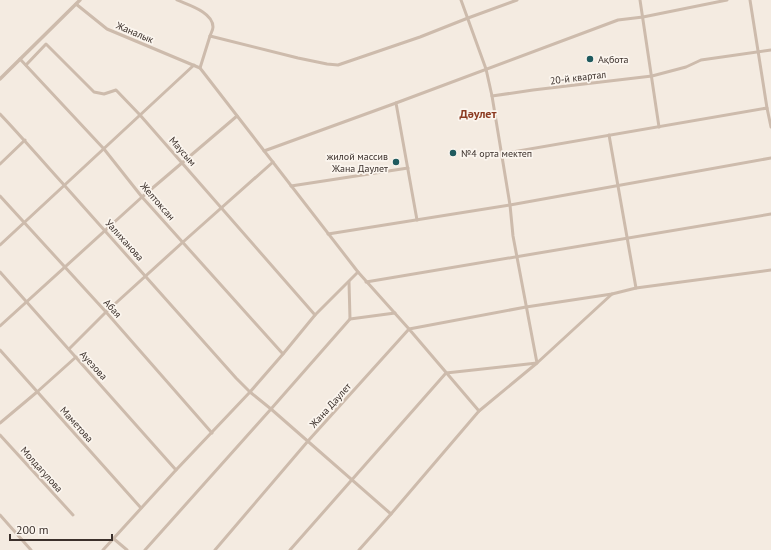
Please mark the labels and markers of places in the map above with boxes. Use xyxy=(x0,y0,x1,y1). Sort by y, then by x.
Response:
place label: Ақбота xyxy=(598,53,628,66)
marker: Ақбота xyxy=(585,54,595,64)
place label: №4 орта мектеп xyxy=(461,147,532,160)
marker: №4 орта мектеп xyxy=(448,148,458,158)
place label: жилой массив Жана Даулет xyxy=(327,150,388,175)
marker: жилой массив Жана Даулет xyxy=(391,157,401,167)

